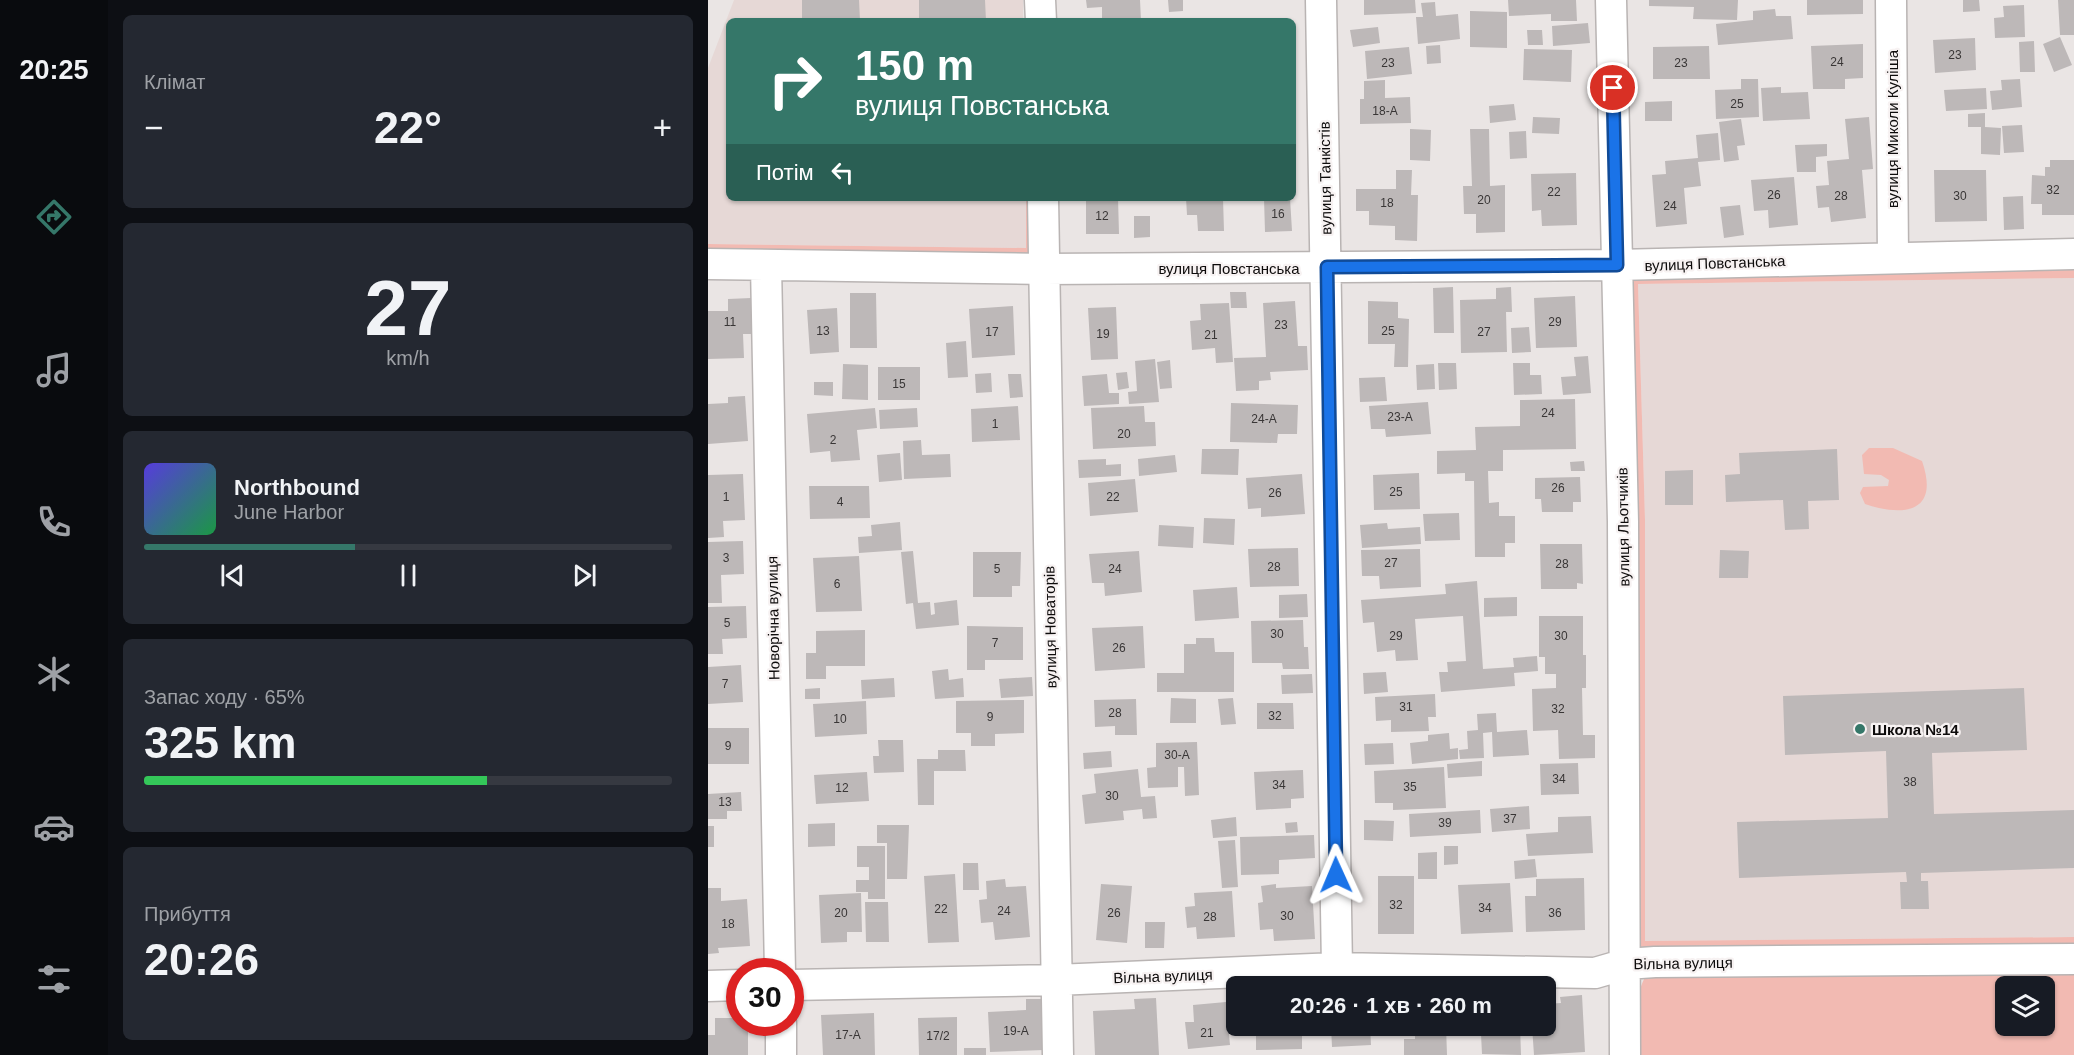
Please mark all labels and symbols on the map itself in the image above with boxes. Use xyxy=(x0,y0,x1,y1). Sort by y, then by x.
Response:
house number: 23 xyxy=(1948,48,1962,62)
street label: вулиця Миколи Куліша xyxy=(1884,49,1901,208)
house number: 24 xyxy=(1830,55,1844,69)
house number: 23 xyxy=(1381,56,1395,70)
house number: 23 xyxy=(1674,56,1688,70)
pin xyxy=(1587,62,1638,113)
house number: 25 xyxy=(1730,97,1744,111)
house number: 18-А xyxy=(1372,104,1398,118)
street label: вулиця Танкістів xyxy=(1316,121,1334,235)
house number: 32 xyxy=(2046,183,2060,197)
house number: 22 xyxy=(1547,185,1561,199)
house number: 26 xyxy=(1767,188,1781,202)
house number: 28 xyxy=(1834,189,1848,203)
house number: 30 xyxy=(1953,189,1967,203)
house number: 20 xyxy=(1477,193,1491,207)
house number: 18 xyxy=(1380,196,1394,210)
house number: 24 xyxy=(1663,199,1677,213)
house number: 16 xyxy=(1271,207,1285,221)
house number: 12 xyxy=(1095,209,1109,223)
street label: вулиця Повстанська xyxy=(1644,252,1786,274)
street label: вулиця Повстанська xyxy=(1158,260,1300,277)
house number: 11 xyxy=(724,315,737,329)
house number: 29 xyxy=(1548,315,1562,329)
house number: 23 xyxy=(1274,318,1288,332)
house number: 13 xyxy=(816,324,830,338)
house number: 25 xyxy=(1381,324,1395,338)
house number: 17 xyxy=(985,325,999,339)
house number: 27 xyxy=(1477,325,1491,339)
house number: 19 xyxy=(1096,327,1110,341)
house number: 21 xyxy=(1204,328,1218,342)
house number: 15 xyxy=(892,377,906,391)
house number: 24 xyxy=(1541,406,1555,420)
house number: 23-А xyxy=(1387,410,1413,424)
house number: 24-А xyxy=(1251,412,1277,426)
house number: 1 xyxy=(992,417,999,431)
house number: 20 xyxy=(1117,427,1131,441)
house number: 2 xyxy=(830,433,837,447)
street label: вулиця Льотчиків xyxy=(1613,467,1633,587)
house number: 26 xyxy=(1551,481,1565,495)
house number: 25 xyxy=(1389,485,1403,499)
house number: 26 xyxy=(1268,486,1282,500)
house number: 1 xyxy=(723,490,730,504)
house number: 22 xyxy=(1106,490,1120,504)
house number: 4 xyxy=(837,495,844,509)
house number: 3 xyxy=(723,551,730,565)
street label: Новорічна вулиця xyxy=(763,556,783,680)
house number: 27 xyxy=(1384,556,1398,570)
house number: 28 xyxy=(1555,557,1569,571)
house number: 28 xyxy=(1267,560,1281,574)
house number: 5 xyxy=(994,562,1001,576)
house number: 24 xyxy=(1108,562,1122,576)
street label: вулиця Новаторів xyxy=(1040,566,1060,688)
house number: 6 xyxy=(834,577,841,591)
house number: 5 xyxy=(724,616,731,630)
house number: 30 xyxy=(1270,627,1284,641)
house number: 29 xyxy=(1389,629,1403,643)
house number: 30 xyxy=(1554,629,1568,643)
house number: 7 xyxy=(992,636,999,650)
house number: 26 xyxy=(1112,641,1126,655)
house number: 7 xyxy=(722,677,729,691)
house number: 31 xyxy=(1399,700,1413,714)
house number: 32 xyxy=(1551,702,1565,716)
house number: 28 xyxy=(1108,706,1122,720)
house number: 32 xyxy=(1268,709,1282,723)
house number: 9 xyxy=(987,710,994,724)
house number: 10 xyxy=(833,712,847,726)
place label: Школа №14 xyxy=(1872,721,1959,738)
marker: Школа №14 xyxy=(1853,722,1867,736)
house number: 9 xyxy=(725,739,732,753)
house number: 30-А xyxy=(1164,748,1190,762)
house number: 34 xyxy=(1552,772,1566,786)
house number: 38 xyxy=(1903,775,1917,789)
house number: 34 xyxy=(1272,778,1286,792)
house number: 35 xyxy=(1403,780,1417,794)
house number: 12 xyxy=(835,781,849,795)
house number: 30 xyxy=(1105,789,1119,803)
house number: 13 xyxy=(718,795,732,809)
house number: 37 xyxy=(1503,812,1517,826)
house number: 39 xyxy=(1438,816,1452,830)
position arrow xyxy=(1304,843,1368,907)
house number: 32 xyxy=(1389,898,1403,912)
house number: 34 xyxy=(1478,901,1492,915)
house number: 22 xyxy=(934,902,948,916)
house number: 24 xyxy=(997,904,1011,918)
house number: 20 xyxy=(834,906,848,920)
house number: 26 xyxy=(1107,906,1121,920)
house number: 36 xyxy=(1548,906,1562,920)
house number: 30 xyxy=(1280,909,1294,923)
house number: 28 xyxy=(1203,910,1217,924)
house number: 18 xyxy=(721,917,735,931)
street label: Вільна вулиця xyxy=(1633,954,1733,972)
speed limit sign: 30 xyxy=(726,958,804,1036)
street label: Вільна вулиця xyxy=(1113,966,1213,986)
house number: 19-А xyxy=(1003,1024,1029,1038)
house number: 21 xyxy=(1200,1026,1214,1040)
house number: 17-А xyxy=(835,1028,861,1042)
house number: 17/2 xyxy=(926,1029,950,1043)

